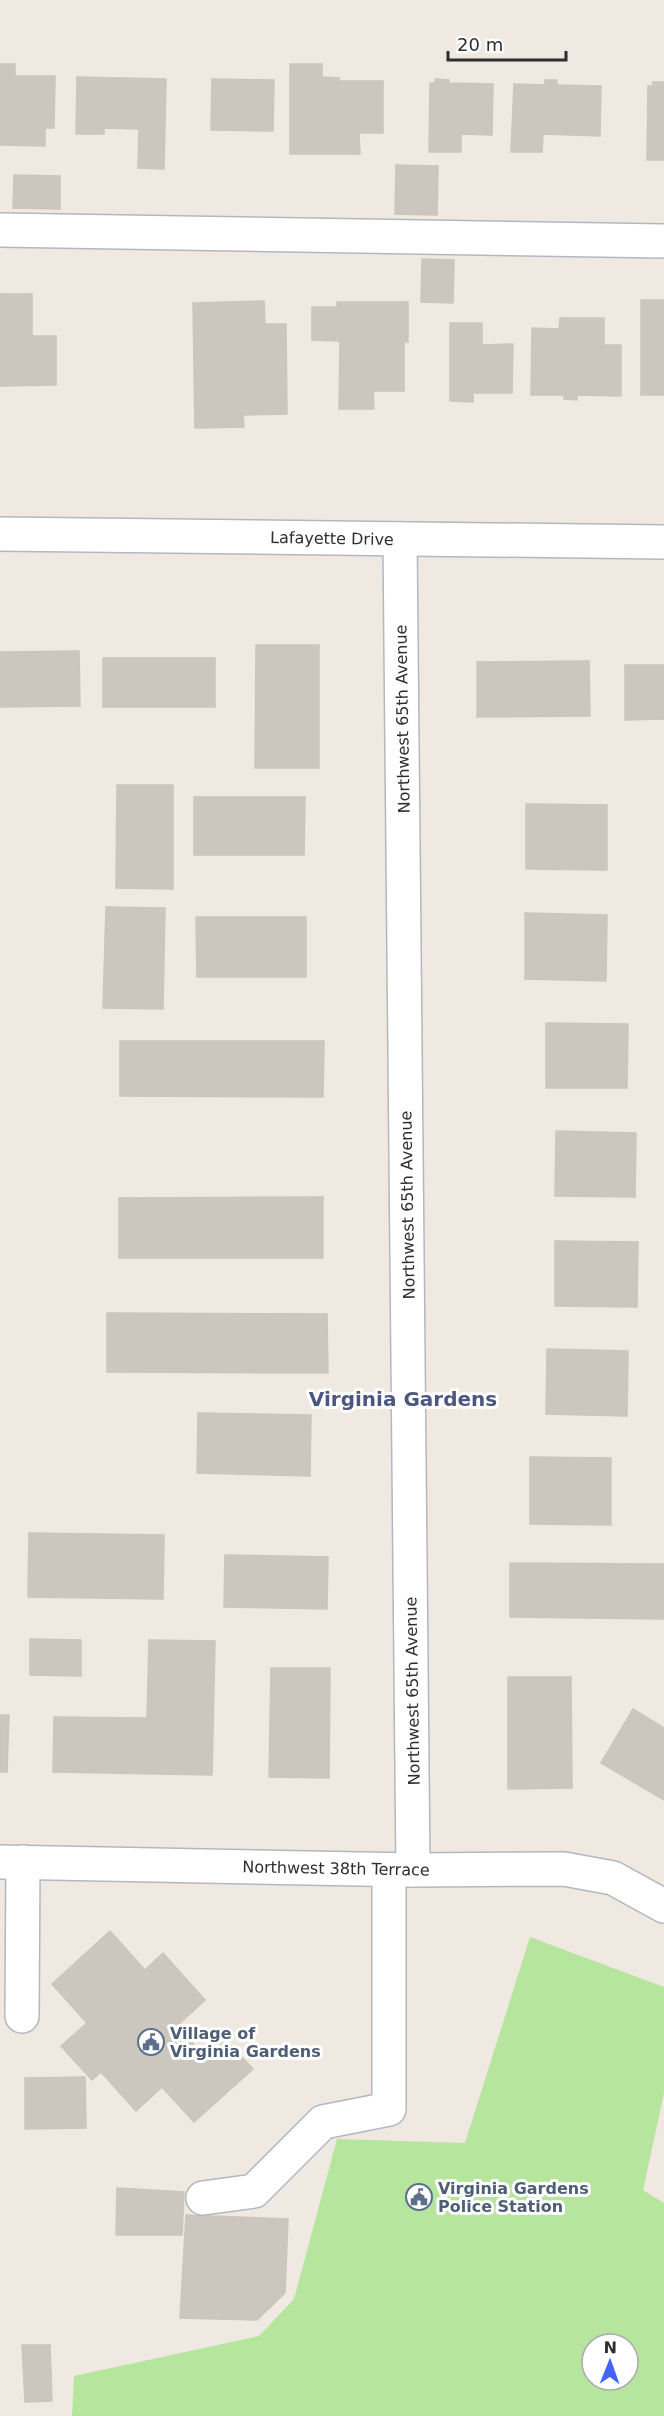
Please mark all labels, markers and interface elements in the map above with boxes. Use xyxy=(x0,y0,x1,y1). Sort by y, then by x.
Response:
scale bar xyxy=(448,24,566,62)
text: 20 m xyxy=(457,34,503,55)
street label: Lafayette Drive xyxy=(270,528,394,549)
street label: Northwest 65th Avenue xyxy=(391,624,414,813)
street label: Northwest 65th Avenue xyxy=(396,1110,419,1299)
district label: Virginia Gardens xyxy=(309,1387,497,1411)
street label: Northwest 65th Avenue xyxy=(401,1596,424,1785)
street label: Northwest 38th Terrace xyxy=(242,1857,430,1880)
place label: Village of Virginia Gardens xyxy=(170,2024,321,2061)
public building icon: Village of Virginia Gardens xyxy=(136,2027,166,2057)
place label: Virginia Gardens Police Station xyxy=(438,2179,589,2216)
public building icon: Virginia Gardens Police Station xyxy=(404,2182,434,2212)
north arrow xyxy=(580,2332,640,2392)
text: N xyxy=(603,2338,617,2357)

